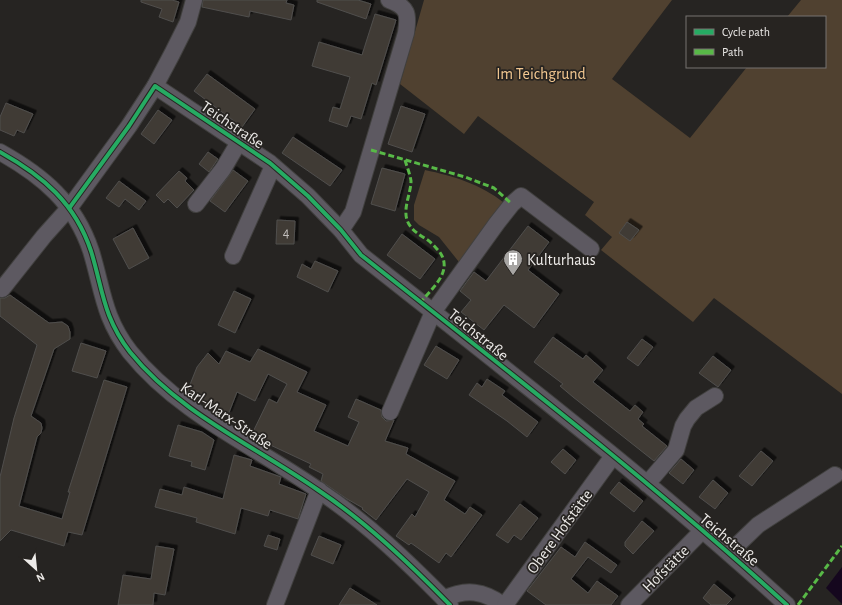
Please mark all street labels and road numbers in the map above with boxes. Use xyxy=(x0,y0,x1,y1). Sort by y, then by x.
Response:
street label: Teichstraße xyxy=(198,98,267,152)
street label: Teichstraße xyxy=(445,306,511,364)
street label: Karl-Marx-Straße xyxy=(178,379,275,452)
street label: Obere Hofstätte xyxy=(524,487,596,577)
street label: Teichstraße xyxy=(697,510,762,569)
street label: Hofstätte xyxy=(639,542,692,595)

